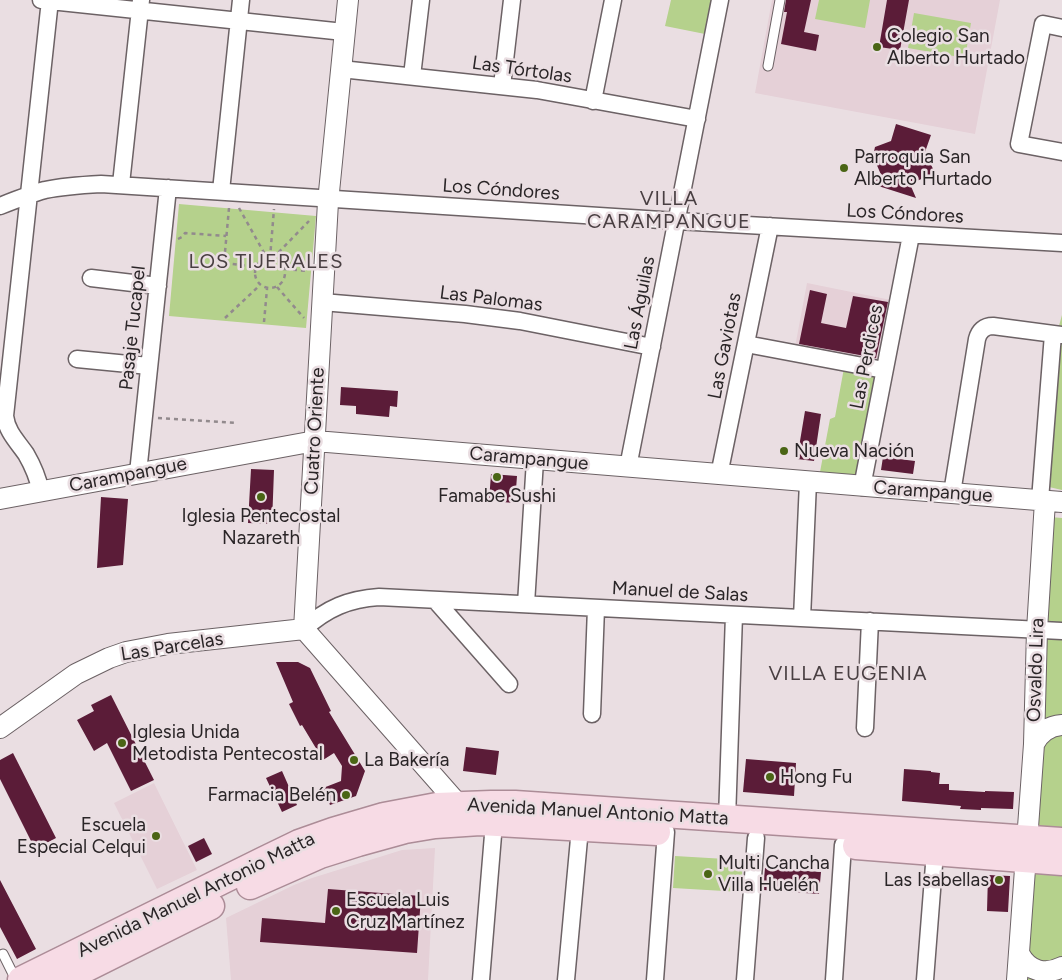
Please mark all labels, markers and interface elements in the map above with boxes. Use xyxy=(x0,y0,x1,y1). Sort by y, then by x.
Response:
place label: Colegio San Alberto Hurtado xyxy=(887,25,1025,69)
marker: Colegio San Alberto Hurtado xyxy=(871,41,883,53)
street label: Las Tórtolas xyxy=(471,52,573,88)
place label: Parroquia San Alberto Hurtado xyxy=(854,146,992,190)
marker: Parroquia San Alberto Hurtado xyxy=(838,162,850,174)
street label: Los Cóndores xyxy=(442,175,560,205)
district label: VILLA CARAMPANGUE xyxy=(586,187,752,234)
street label: Los Cóndores xyxy=(846,200,964,228)
district label: LOS TIJERALES xyxy=(187,250,345,274)
street label: Las Águilas xyxy=(620,254,660,352)
street label: Pasaje Tucapel xyxy=(115,265,151,391)
street label: Las Palomas xyxy=(438,281,544,317)
street label: Las Gaviotas xyxy=(703,291,747,401)
street label: Las Perdices xyxy=(846,303,888,411)
street label: Cuatro Oriente xyxy=(300,367,330,495)
place label: Nueva Nación xyxy=(794,440,914,462)
street label: Carampangue xyxy=(469,442,589,476)
marker: Nueva Nación xyxy=(778,445,790,457)
street label: Carampangue xyxy=(67,452,189,498)
marker: Famabe Sushi xyxy=(491,471,503,483)
street label: Carampangue xyxy=(873,476,993,508)
place label: Famabe Sushi xyxy=(438,485,556,507)
marker: Iglesia Pentecostal Nazareth xyxy=(255,491,267,503)
place label: Iglesia Pentecostal Nazareth xyxy=(182,505,340,549)
street label: Manuel de Salas xyxy=(611,577,749,607)
street label: Osvaldo Lira xyxy=(1023,617,1049,723)
street label: Las Parcelas xyxy=(119,628,225,666)
district label: VILLA EUGENIA xyxy=(767,662,929,686)
place label: Iglesia Unida Metodista Pentecostal xyxy=(132,721,323,765)
marker: Iglesia Unida Metodista Pentecostal xyxy=(116,737,128,749)
place label: La Bakería xyxy=(364,749,449,771)
marker: La Bakería xyxy=(348,754,360,766)
place label: Hong Fu xyxy=(780,766,852,788)
marker: Hong Fu xyxy=(764,771,776,783)
place label: Farmacia Belén xyxy=(208,784,336,806)
marker: Farmacia Belén xyxy=(340,789,352,801)
street label: Avenida Manuel Antonio Matta xyxy=(467,794,729,830)
place label: Escuela Especial Celqui xyxy=(17,814,146,858)
street label: Avenida Manuel Antonio Matta xyxy=(73,827,319,963)
marker: Escuela Especial Celqui xyxy=(150,830,162,842)
place label: Multi Cancha Villa Huelén xyxy=(718,852,830,896)
marker: Multi Cancha Villa Huelén xyxy=(702,868,714,880)
place label: Las Isabellas xyxy=(884,869,989,891)
marker: Las Isabellas xyxy=(993,874,1005,886)
place label: Escuela Luis Cruz Martínez xyxy=(346,889,465,933)
marker: Escuela Luis Cruz Martínez xyxy=(330,905,342,917)

